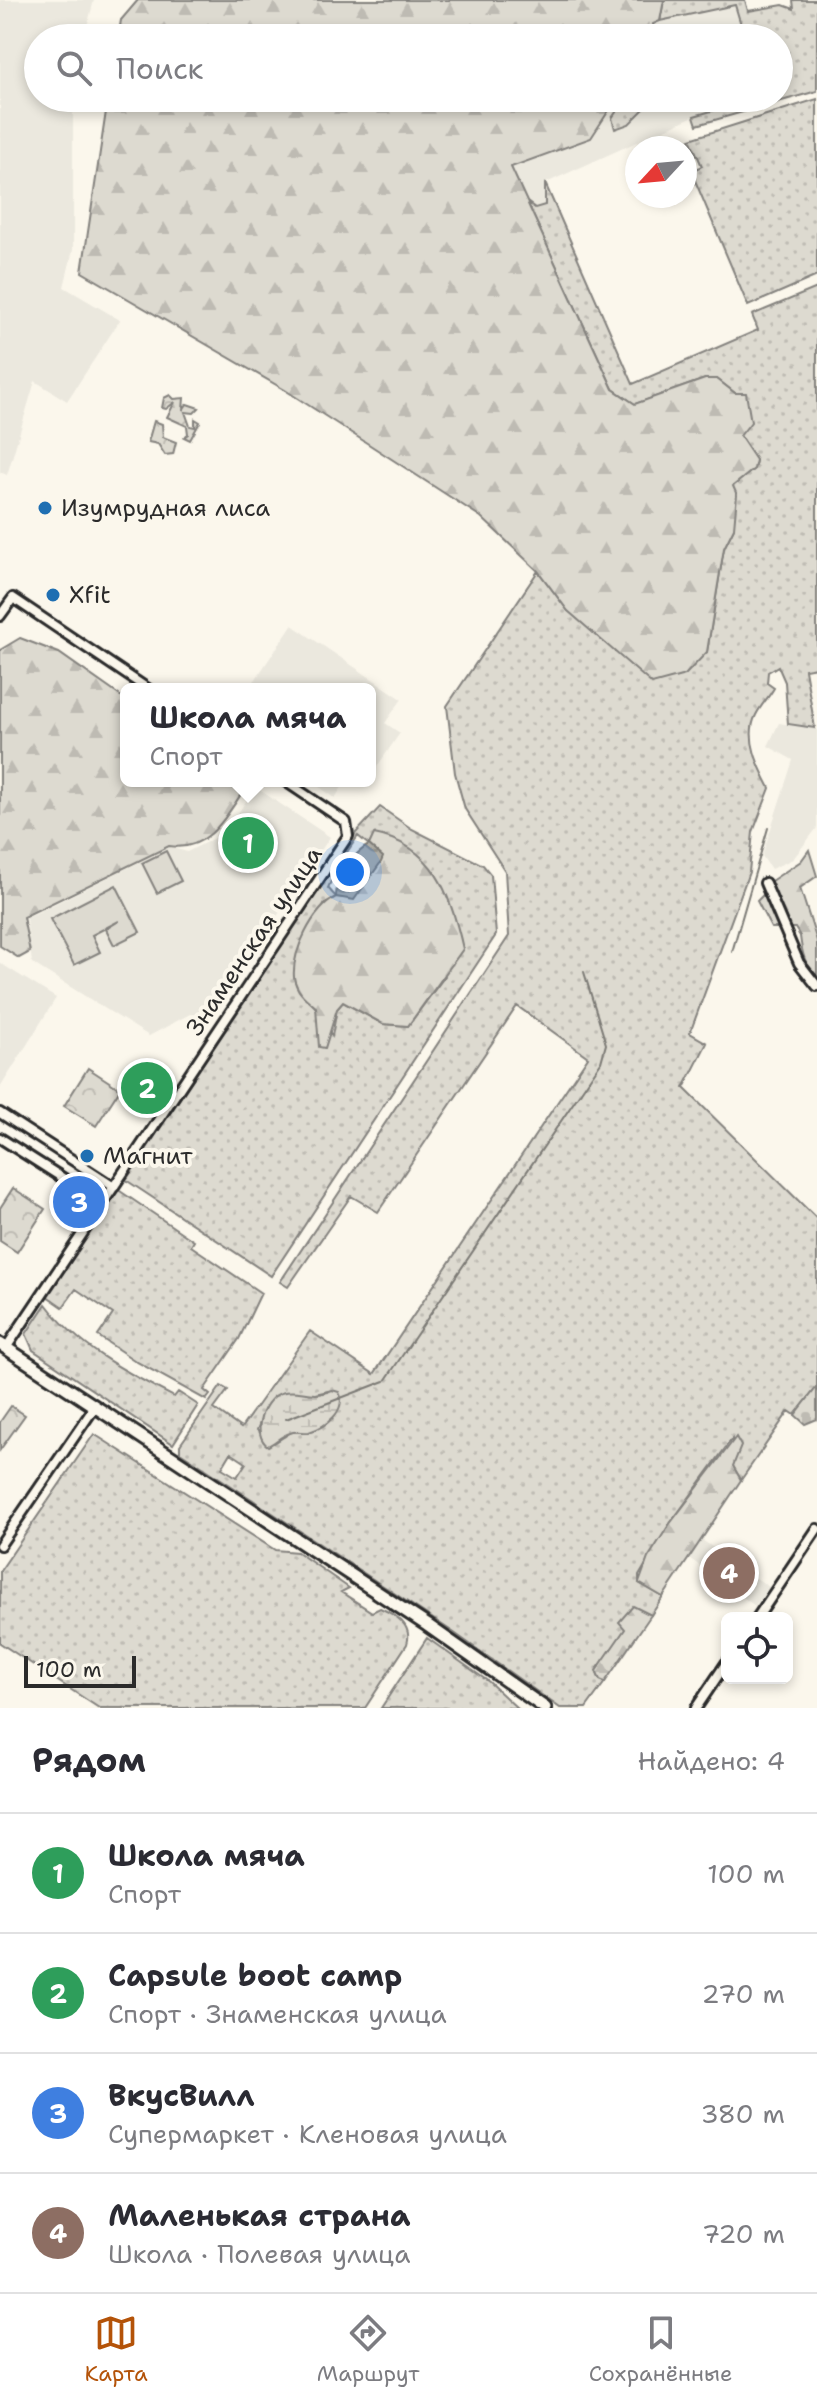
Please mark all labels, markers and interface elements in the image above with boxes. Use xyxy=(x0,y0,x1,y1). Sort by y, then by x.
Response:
search box xyxy=(24,24,793,112)
icon: search xyxy=(52,46,96,90)
text: Поиск xyxy=(116,48,204,89)
north arrow xyxy=(625,136,697,208)
place label: Изумрудная лиса xyxy=(61,492,270,524)
marker: Изумрудная лиса xyxy=(36,499,54,517)
place label: Xfit xyxy=(69,579,111,611)
marker: Xfit xyxy=(44,586,62,604)
popup xyxy=(120,683,376,787)
text: Школа мяча xyxy=(150,697,346,738)
text: Спорт xyxy=(150,738,223,773)
pin: 1 xyxy=(222,813,274,873)
street label: Знаменская улица xyxy=(179,840,329,1042)
your location xyxy=(330,852,370,892)
pin: 2 xyxy=(121,1058,173,1118)
place label: Магнит xyxy=(103,1140,193,1172)
marker: Магнит xyxy=(78,1147,96,1165)
pin: 3 xyxy=(53,1172,105,1232)
pin: 4 xyxy=(703,1543,755,1603)
map controls xyxy=(721,1612,793,1684)
button: locate xyxy=(721,1612,793,1684)
scale bar xyxy=(24,1652,136,1688)
text: 100 m xyxy=(36,1655,102,1684)
text: Рядом xyxy=(32,1737,146,1783)
text: Найдено: 4 xyxy=(638,1743,785,1778)
text: Школа мяча xyxy=(108,1835,305,1876)
text: 1 xyxy=(52,1856,64,1891)
text: 100 m xyxy=(707,1856,785,1891)
text: Спорт xyxy=(108,1876,181,1911)
text: Capsule boot camp xyxy=(108,1955,402,1996)
text: 2 xyxy=(49,1976,67,2011)
text: 270 m xyxy=(702,1976,785,2011)
text: Спорт · Знаменская улица xyxy=(108,1996,447,2031)
text: ВкусВилл xyxy=(108,2075,254,2116)
text: 3 xyxy=(49,2096,67,2131)
text: 380 m xyxy=(700,2096,785,2131)
text: Супермаркет · Кленовая улица xyxy=(108,2116,507,2151)
text: Маленькая страна xyxy=(108,2195,411,2236)
text: 4 xyxy=(49,2216,67,2251)
text: 720 m xyxy=(702,2216,785,2251)
text: Школа · Полевая улица xyxy=(108,2236,410,2271)
tab: Карта xyxy=(85,2311,148,2388)
tab: Маршрут xyxy=(317,2311,419,2388)
tab: Сохранённые xyxy=(589,2311,732,2388)

